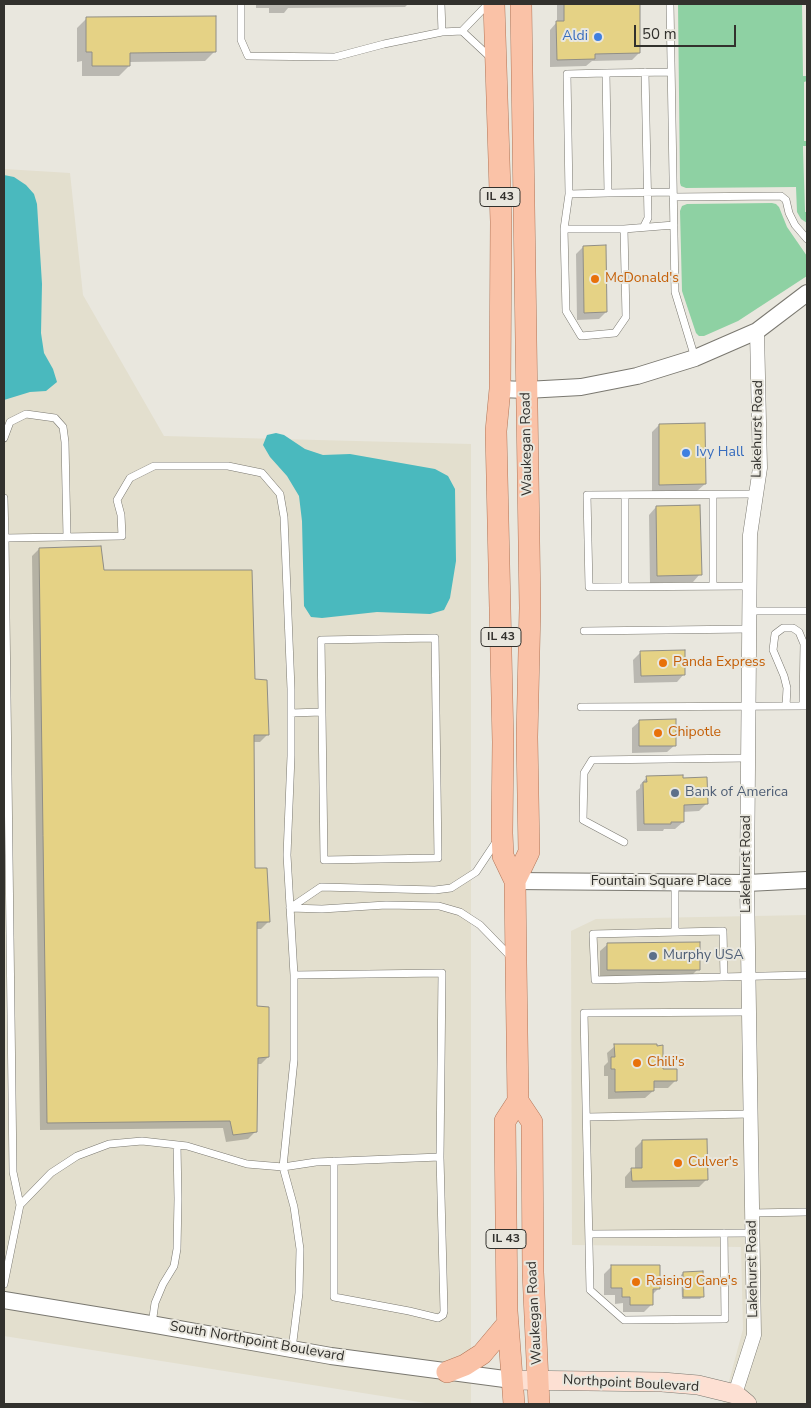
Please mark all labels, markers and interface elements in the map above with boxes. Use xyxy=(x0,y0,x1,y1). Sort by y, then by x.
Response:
scale bar xyxy=(636,15,738,47)
text: 50 m xyxy=(642,24,677,44)
place label: Aldi xyxy=(562,29,588,45)
marker: Aldi xyxy=(592,31,604,43)
road number: IL 43 xyxy=(480,188,520,206)
place label: McDonald's xyxy=(605,271,679,287)
marker: McDonald's xyxy=(589,273,601,285)
street label: Lakehurst Road xyxy=(749,380,767,478)
street label: Waukegan Road xyxy=(518,392,536,496)
place label: Ivy Hall xyxy=(696,445,744,461)
marker: Ivy Hall xyxy=(680,447,692,459)
road number: IL 43 xyxy=(481,628,521,646)
place label: Panda Express xyxy=(673,655,766,671)
marker: Panda Express xyxy=(657,657,669,669)
place label: Chipotle xyxy=(668,725,721,741)
marker: Chipotle xyxy=(652,727,664,739)
place label: Bank of America xyxy=(685,785,788,801)
marker: Bank of America xyxy=(669,787,681,799)
street label: Lakehurst Road xyxy=(739,815,755,913)
street label: Fountain Square Place xyxy=(591,874,731,890)
place label: Murphy USA xyxy=(663,948,744,964)
marker: Murphy USA xyxy=(647,950,659,962)
place label: Chili's xyxy=(647,1055,685,1071)
marker: Chili's xyxy=(631,1057,643,1069)
place label: Culver's xyxy=(688,1155,738,1171)
marker: Culver's xyxy=(672,1157,684,1169)
street label: Lakehurst Road xyxy=(744,1220,762,1318)
road number: IL 43 xyxy=(486,1230,526,1248)
street label: Waukegan Road xyxy=(524,1261,546,1365)
place label: Raising Cane's xyxy=(646,1274,738,1290)
marker: Raising Cane's xyxy=(630,1276,642,1288)
street label: South Northpoint Boulevard xyxy=(168,1318,346,1366)
street label: Northpoint Boulevard xyxy=(563,1372,699,1396)

